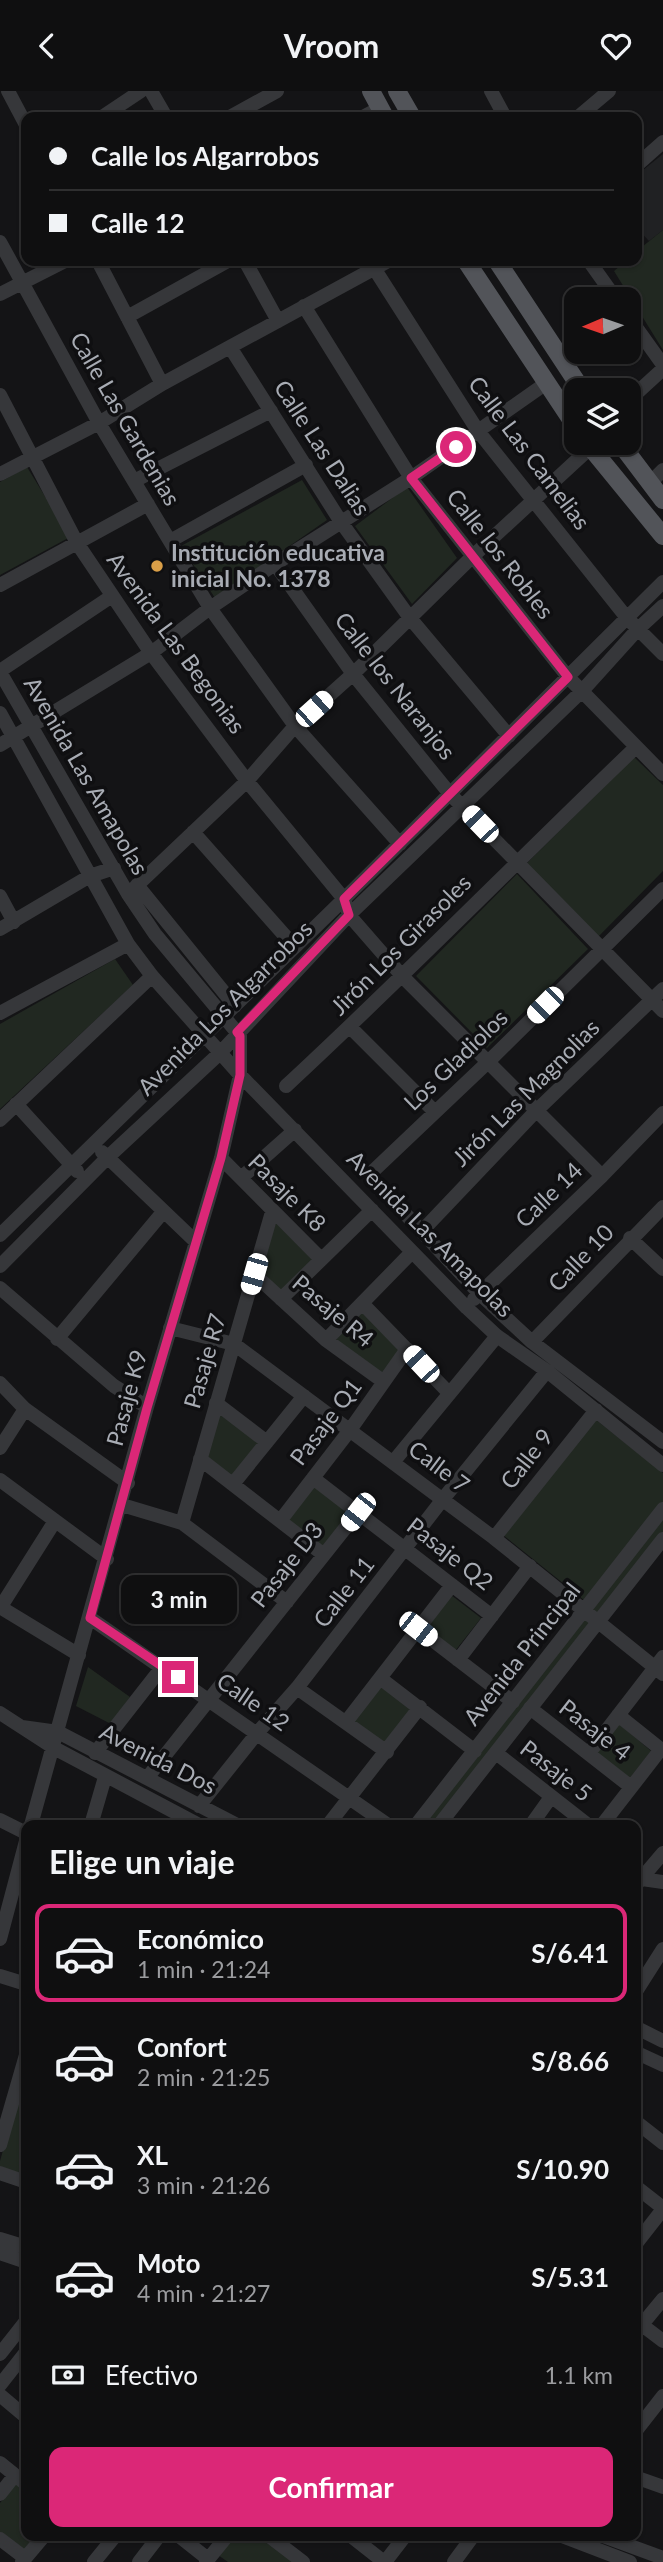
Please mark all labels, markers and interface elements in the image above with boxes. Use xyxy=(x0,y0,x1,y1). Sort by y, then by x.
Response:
text: Vroom xyxy=(284,26,379,65)
icon: back xyxy=(28,27,66,65)
icon: heart xyxy=(597,27,635,65)
text: Calle los Algarrobos xyxy=(91,140,319,172)
text: Calle 12 xyxy=(91,207,185,239)
north arrow xyxy=(564,287,640,364)
map controls xyxy=(564,287,641,455)
street label: Calle Las Gardenias xyxy=(65,327,187,510)
street label: Calle Las Camelias xyxy=(463,370,597,535)
street label: Calle Las Dalias xyxy=(269,375,377,520)
button: layers xyxy=(564,378,641,455)
route start xyxy=(440,431,472,463)
street label: Calle los Robles xyxy=(441,483,560,624)
place label: Institución educativa inicial No. 1378 xyxy=(171,538,385,592)
street label: Avenida Las Begonias xyxy=(102,546,252,739)
marker: Institución educativa inicial No. 1378 xyxy=(149,558,165,574)
street label: Calle los Naranjos xyxy=(329,606,462,765)
street label: Avenida Las Amapolas xyxy=(19,672,155,879)
car xyxy=(292,687,337,731)
car xyxy=(458,802,503,846)
street label: Jirón Los Girasoles xyxy=(324,868,476,1020)
street label: Avenida Los Algarrobos xyxy=(131,914,317,1100)
car xyxy=(523,983,568,1027)
street label: Los Gladiolos xyxy=(398,1003,513,1116)
street label: Jirón Las Magnolias xyxy=(446,1013,605,1172)
street label: Avenida Las Amapolas xyxy=(342,1144,520,1322)
street label: Pasaje K8 xyxy=(243,1148,332,1237)
street label: Calle 14 xyxy=(509,1156,588,1233)
street label: Calle 10 xyxy=(542,1218,619,1297)
car xyxy=(239,1251,270,1297)
street label: Pasaje R4 xyxy=(287,1268,380,1352)
street label: Pasaje R7 xyxy=(177,1310,231,1411)
car xyxy=(399,1341,444,1387)
street label: Pasaje K9 xyxy=(100,1347,152,1449)
street label: Pasaje Q1 xyxy=(283,1372,367,1470)
street label: Calle 9 xyxy=(494,1423,558,1494)
street label: Calle 7 xyxy=(404,1434,476,1498)
car xyxy=(337,1489,380,1535)
street label: Pasaje Q2 xyxy=(402,1511,499,1596)
street label: Pasaje D3 xyxy=(244,1516,328,1613)
street label: Calle 11 xyxy=(307,1550,380,1632)
callout: 3 min xyxy=(120,1575,236,1625)
street label: Avenida Principal xyxy=(457,1576,586,1730)
text: 3 min xyxy=(150,1585,208,1613)
car xyxy=(395,1608,442,1650)
route end xyxy=(162,1661,194,1693)
street label: Calle 12 xyxy=(212,1666,295,1736)
street label: Pasaje 4 xyxy=(554,1693,637,1766)
street label: Avenida Dos xyxy=(95,1717,222,1799)
street label: Pasaje 5 xyxy=(515,1734,598,1807)
text: Elige un viaje xyxy=(49,1842,234,1881)
icon: car xyxy=(53,1922,116,1985)
text: Económico xyxy=(137,1923,264,1955)
text: S/6.41 xyxy=(531,1937,609,1969)
text: 1 min · 21:24 xyxy=(137,1955,270,1983)
icon: car xyxy=(53,2030,116,2093)
text: Confort xyxy=(137,2031,227,2063)
text: S/8.66 xyxy=(531,2045,609,2077)
text: 2 min · 21:25 xyxy=(137,2063,270,2091)
icon: car xyxy=(53,2138,116,2201)
text: XL xyxy=(137,2139,168,2171)
text: S/10.90 xyxy=(516,2153,609,2185)
text: 3 min · 21:26 xyxy=(137,2171,270,2199)
icon: car xyxy=(53,2246,116,2309)
text: Moto xyxy=(137,2247,200,2279)
text: S/5.31 xyxy=(531,2261,609,2293)
text: 4 min · 21:27 xyxy=(137,2279,270,2307)
icon: cash xyxy=(49,2356,87,2394)
text: Efectivo xyxy=(105,2359,198,2391)
text: 1.1 km xyxy=(544,2361,613,2389)
button: Confirmar xyxy=(49,2447,613,2527)

